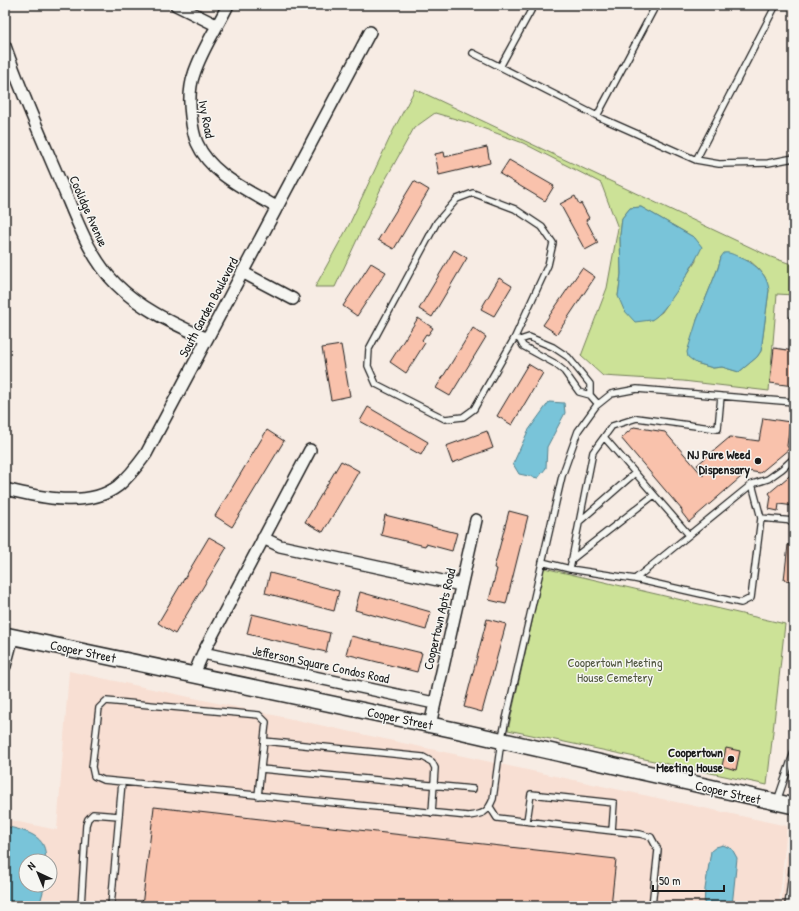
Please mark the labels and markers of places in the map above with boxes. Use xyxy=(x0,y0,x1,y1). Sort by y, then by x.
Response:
place label: NJ Pure Weed Dispensary xyxy=(687,445,751,479)
marker: NJ Pure Weed Dispensary xyxy=(753,456,763,466)
place label: Coopertown Meeting House xyxy=(656,743,724,777)
marker: Coopertown Meeting House xyxy=(726,754,736,764)

